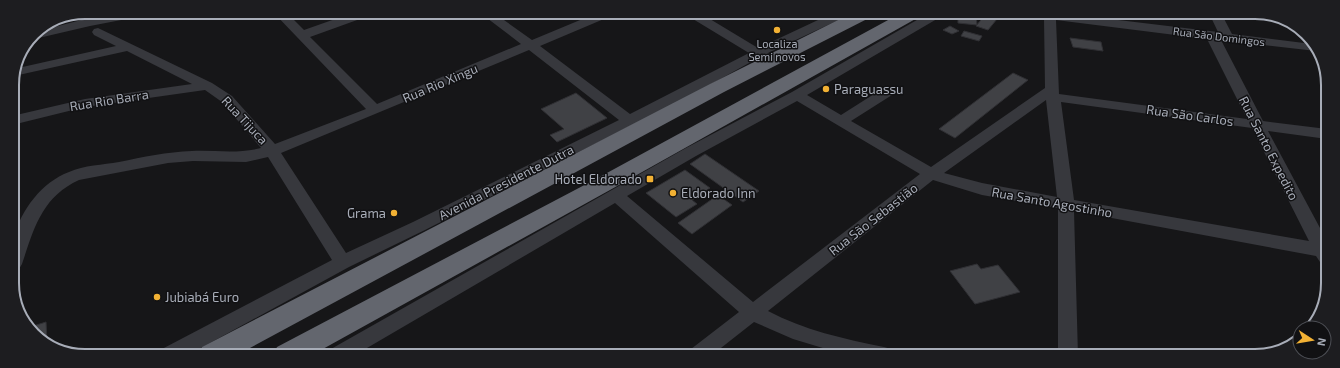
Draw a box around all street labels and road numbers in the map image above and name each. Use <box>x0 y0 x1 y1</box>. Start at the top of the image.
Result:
street label: Rua São Domingos <box>1172 24 1266 48</box>
street label: Rua Rio Xingu <box>400 60 480 106</box>
street label: Rua Rio Barra <box>68 86 150 114</box>
street label: Rua Tijuca <box>219 93 271 147</box>
street label: Rua Santo Expedito <box>1236 93 1302 203</box>
street label: Rua São Carlos <box>1145 101 1235 129</box>
street label: Avenida Presidente Dutra <box>436 141 576 223</box>
street label: Rua São Sebastião <box>825 179 921 259</box>
street label: Rua Santo Agostinho <box>990 183 1114 221</box>

